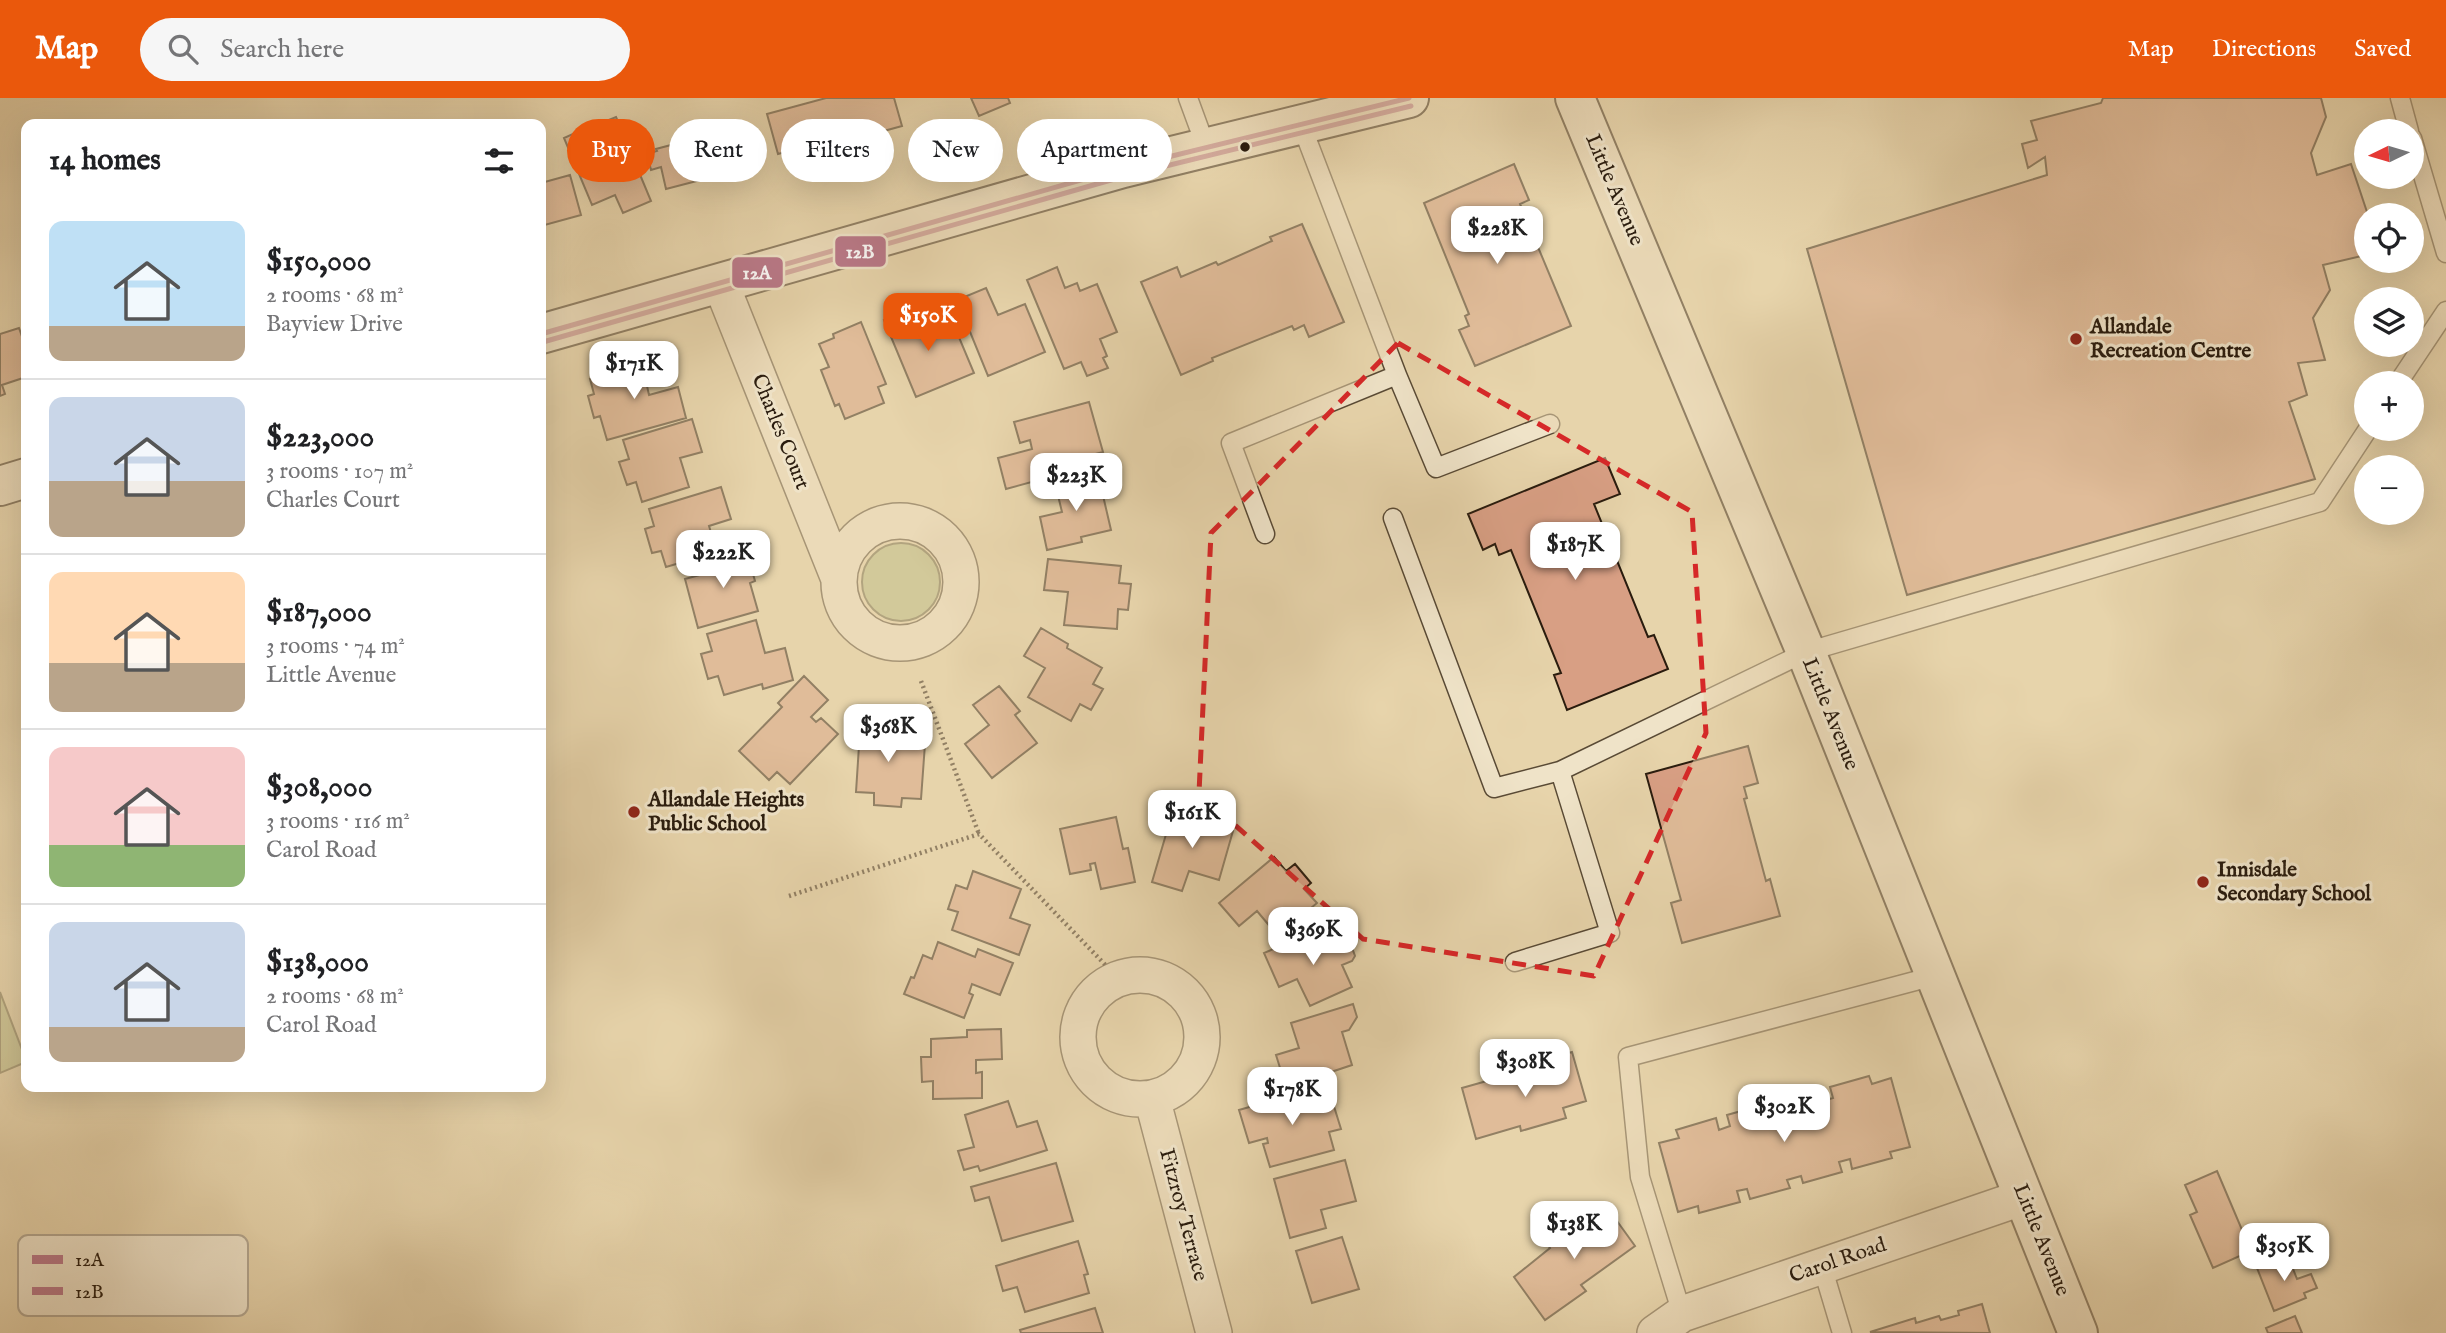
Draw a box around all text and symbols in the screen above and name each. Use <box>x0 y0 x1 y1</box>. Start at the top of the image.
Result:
search box <box>140 18 630 81</box>
text: Map <box>35 28 98 70</box>
icon: search <box>164 30 202 68</box>
text: Search here <box>220 33 344 66</box>
text: Map <box>2128 34 2174 65</box>
text: Directions <box>2212 34 2316 65</box>
text: Saved <box>2354 34 2411 65</box>
chip: Buy <box>567 119 655 182</box>
chip: Rent <box>669 119 767 182</box>
chip: Filters <box>781 119 894 182</box>
chip: New <box>908 119 1003 182</box>
chip: Apartment <box>1017 119 1172 182</box>
north arrow <box>2354 119 2424 189</box>
map controls <box>2354 119 2424 525</box>
street label: Little Avenue <box>1578 130 1650 250</box>
unlabelled marker <box>1238 140 1252 154</box>
text: 14 homes <box>49 142 161 180</box>
icon: filters <box>480 142 518 180</box>
button: locate <box>2354 203 2424 273</box>
pin: $228K <box>1448 206 1546 266</box>
text: $228K <box>1467 214 1527 243</box>
line badge: 12B <box>834 235 887 268</box>
text: 12B <box>846 241 875 265</box>
text: $150,000 <box>266 243 371 281</box>
icon: home <box>105 249 189 333</box>
line badge: 12A <box>731 256 784 289</box>
text: 12A <box>743 262 773 286</box>
text: 2 rooms · 68 m² <box>266 281 404 310</box>
button: layers <box>2354 287 2424 357</box>
pin: $150K <box>879 294 977 353</box>
text: $150K <box>899 301 957 330</box>
text: Bayview Drive <box>266 310 403 339</box>
place label: Allandale Recreation Centre <box>2089 314 2251 365</box>
marker: Allandale Recreation Centre <box>2068 331 2084 347</box>
pin: $171K <box>585 342 683 401</box>
text: $171K <box>605 349 663 378</box>
street label: Charles Court <box>745 370 815 494</box>
button: + <box>2354 371 2424 441</box>
text: $223,000 <box>266 419 374 457</box>
icon: home <box>105 425 189 509</box>
pin: $223K <box>1027 454 1125 513</box>
button: − <box>2354 455 2424 525</box>
text: 3 rooms · 107 m² <box>266 457 414 486</box>
text: $223K <box>1046 461 1106 490</box>
text: Charles Court <box>266 486 400 515</box>
pin: $187K <box>1526 522 1624 582</box>
text: $187K <box>1546 530 1604 559</box>
pin: $222K <box>674 531 772 590</box>
text: $222K <box>692 538 754 567</box>
text: $187,000 <box>266 594 372 632</box>
icon: home <box>105 600 189 684</box>
text: 3 rooms · 74 m² <box>266 632 405 661</box>
street label: Little Avenue <box>1795 654 1865 775</box>
text: Little Avenue <box>266 661 396 690</box>
pin: $368K <box>839 704 937 764</box>
text: $368K <box>860 712 916 741</box>
text: $308,000 <box>266 769 373 807</box>
icon: home <box>105 775 189 859</box>
place label: Allandale Heights Public School <box>647 787 804 838</box>
pin: $161K <box>1143 790 1241 850</box>
text: $161K <box>1164 798 1220 827</box>
marker: Allandale Heights Public School <box>626 804 642 820</box>
text: 3 rooms · 116 m² <box>266 807 410 836</box>
text: Carol Road <box>266 836 376 865</box>
place label: Innisdale Secondary School <box>2217 857 2372 908</box>
marker: Innisdale Secondary School <box>2195 874 2211 890</box>
pin: $369K <box>1264 908 1362 967</box>
text: $369K <box>1284 915 1342 944</box>
text: $138,000 <box>266 944 369 982</box>
icon: home <box>105 950 189 1034</box>
text: 2 rooms · 68 m² <box>266 982 404 1011</box>
text: Carol Road <box>266 1011 376 1040</box>
pin: $308K <box>1476 1040 1574 1099</box>
text: $308K <box>1496 1047 1554 1076</box>
pin: $178K <box>1243 1068 1341 1127</box>
text: $178K <box>1263 1075 1321 1104</box>
pin: $302K <box>1735 1084 1833 1144</box>
text: $302K <box>1754 1092 1814 1121</box>
street label: Fitzroy Terrace <box>1152 1146 1214 1284</box>
street label: Little Avenue <box>2006 1180 2076 1301</box>
pin: $138K <box>1525 1202 1623 1261</box>
text: $138K <box>1546 1209 1602 1238</box>
pin: $305K <box>2235 1224 2333 1283</box>
text: $305K <box>2255 1231 2313 1260</box>
street label: Carol Road <box>1786 1232 1891 1290</box>
legend <box>18 1235 248 1316</box>
text: 12A <box>75 1249 105 1273</box>
text: 12B <box>75 1281 104 1305</box>

